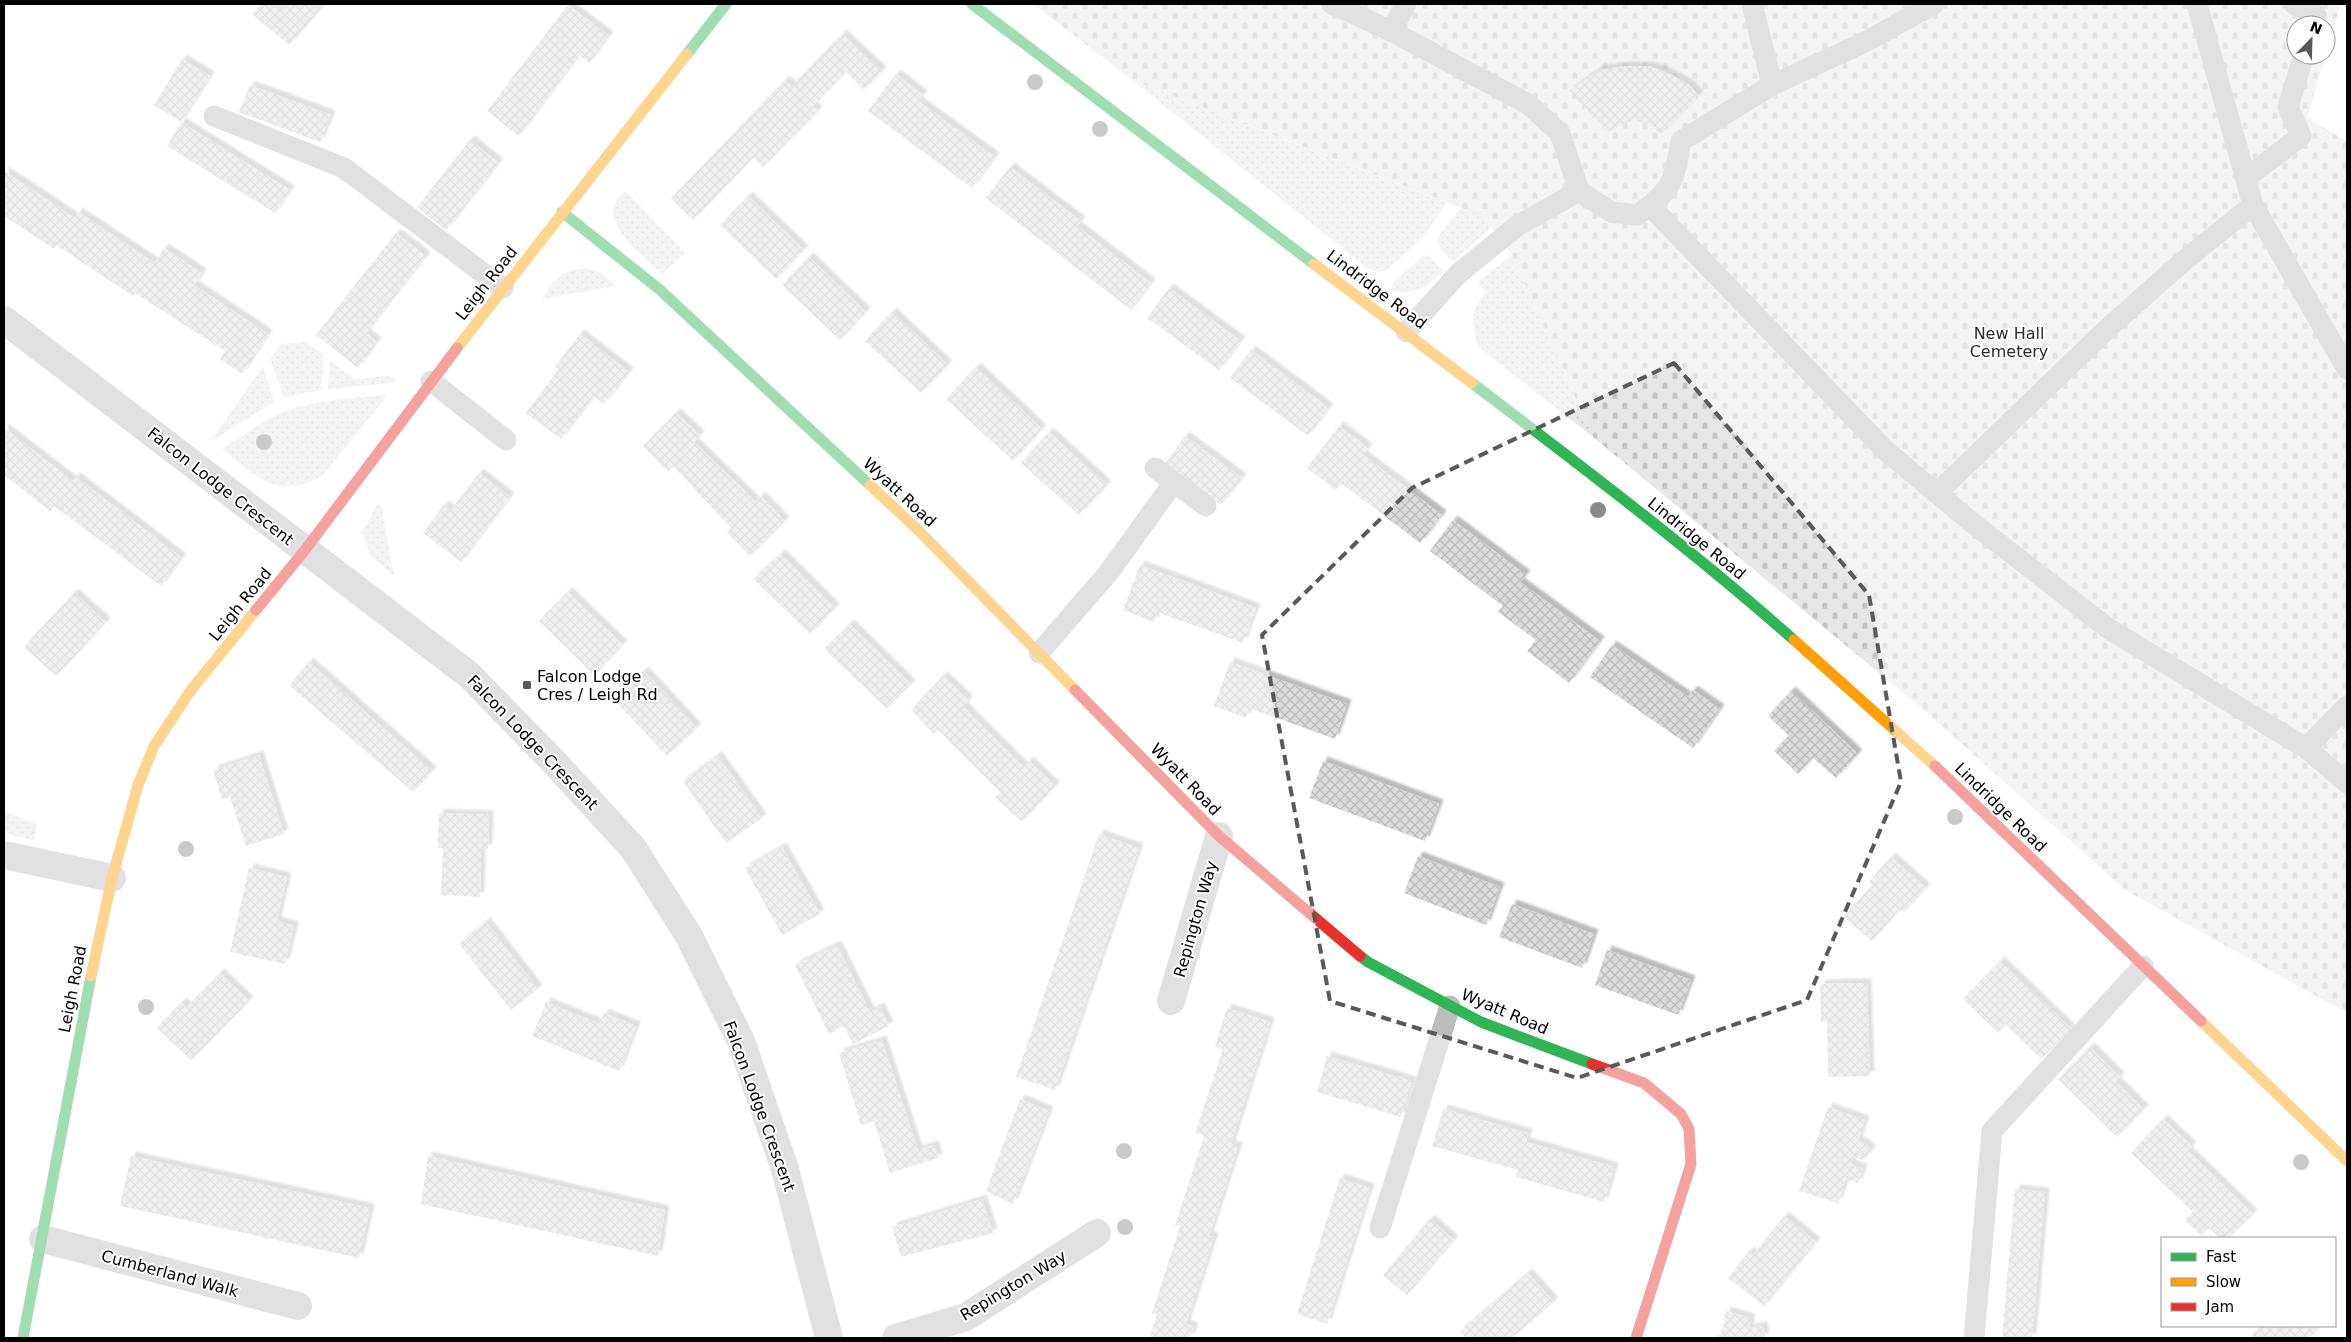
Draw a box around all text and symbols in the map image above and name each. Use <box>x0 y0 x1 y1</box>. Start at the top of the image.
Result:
north arrow <box>2286 15 2336 65</box>
text: N <box>2308 18 2325 38</box>
street label: Leigh Road <box>452 243 521 324</box>
street label: Lindridge Road <box>1323 246 1430 333</box>
park label: New Hall Cemetery <box>1970 324 2048 361</box>
street label: Falcon Lodge Crescent <box>144 423 297 549</box>
street label: Wyatt Road <box>859 454 940 531</box>
street label: Lindridge Road <box>1644 493 1749 584</box>
street label: Leigh Road <box>205 564 276 645</box>
place label: Falcon Lodge Cres / Leigh Rd <box>537 667 658 704</box>
street label: Falcon Lodge Crescent <box>463 671 602 814</box>
marker: Falcon Lodge Cres / Leigh Rd <box>521 679 533 691</box>
street label: Wyatt Road <box>1147 739 1225 819</box>
street label: Lindridge Road <box>1951 759 2050 856</box>
street label: Repington Way <box>1170 859 1221 980</box>
street label: Leigh Road <box>55 944 90 1034</box>
street label: Wyatt Road <box>1458 985 1551 1038</box>
street label: Falcon Lodge Crescent <box>720 1018 799 1194</box>
legend <box>2161 1237 2336 1327</box>
street label: Cumberland Walk <box>99 1246 241 1301</box>
street label: Repington Way <box>957 1246 1070 1325</box>
text: Fast <box>2206 1248 2236 1266</box>
text: Slow <box>2206 1273 2241 1291</box>
text: Jam <box>2205 1298 2234 1316</box>

